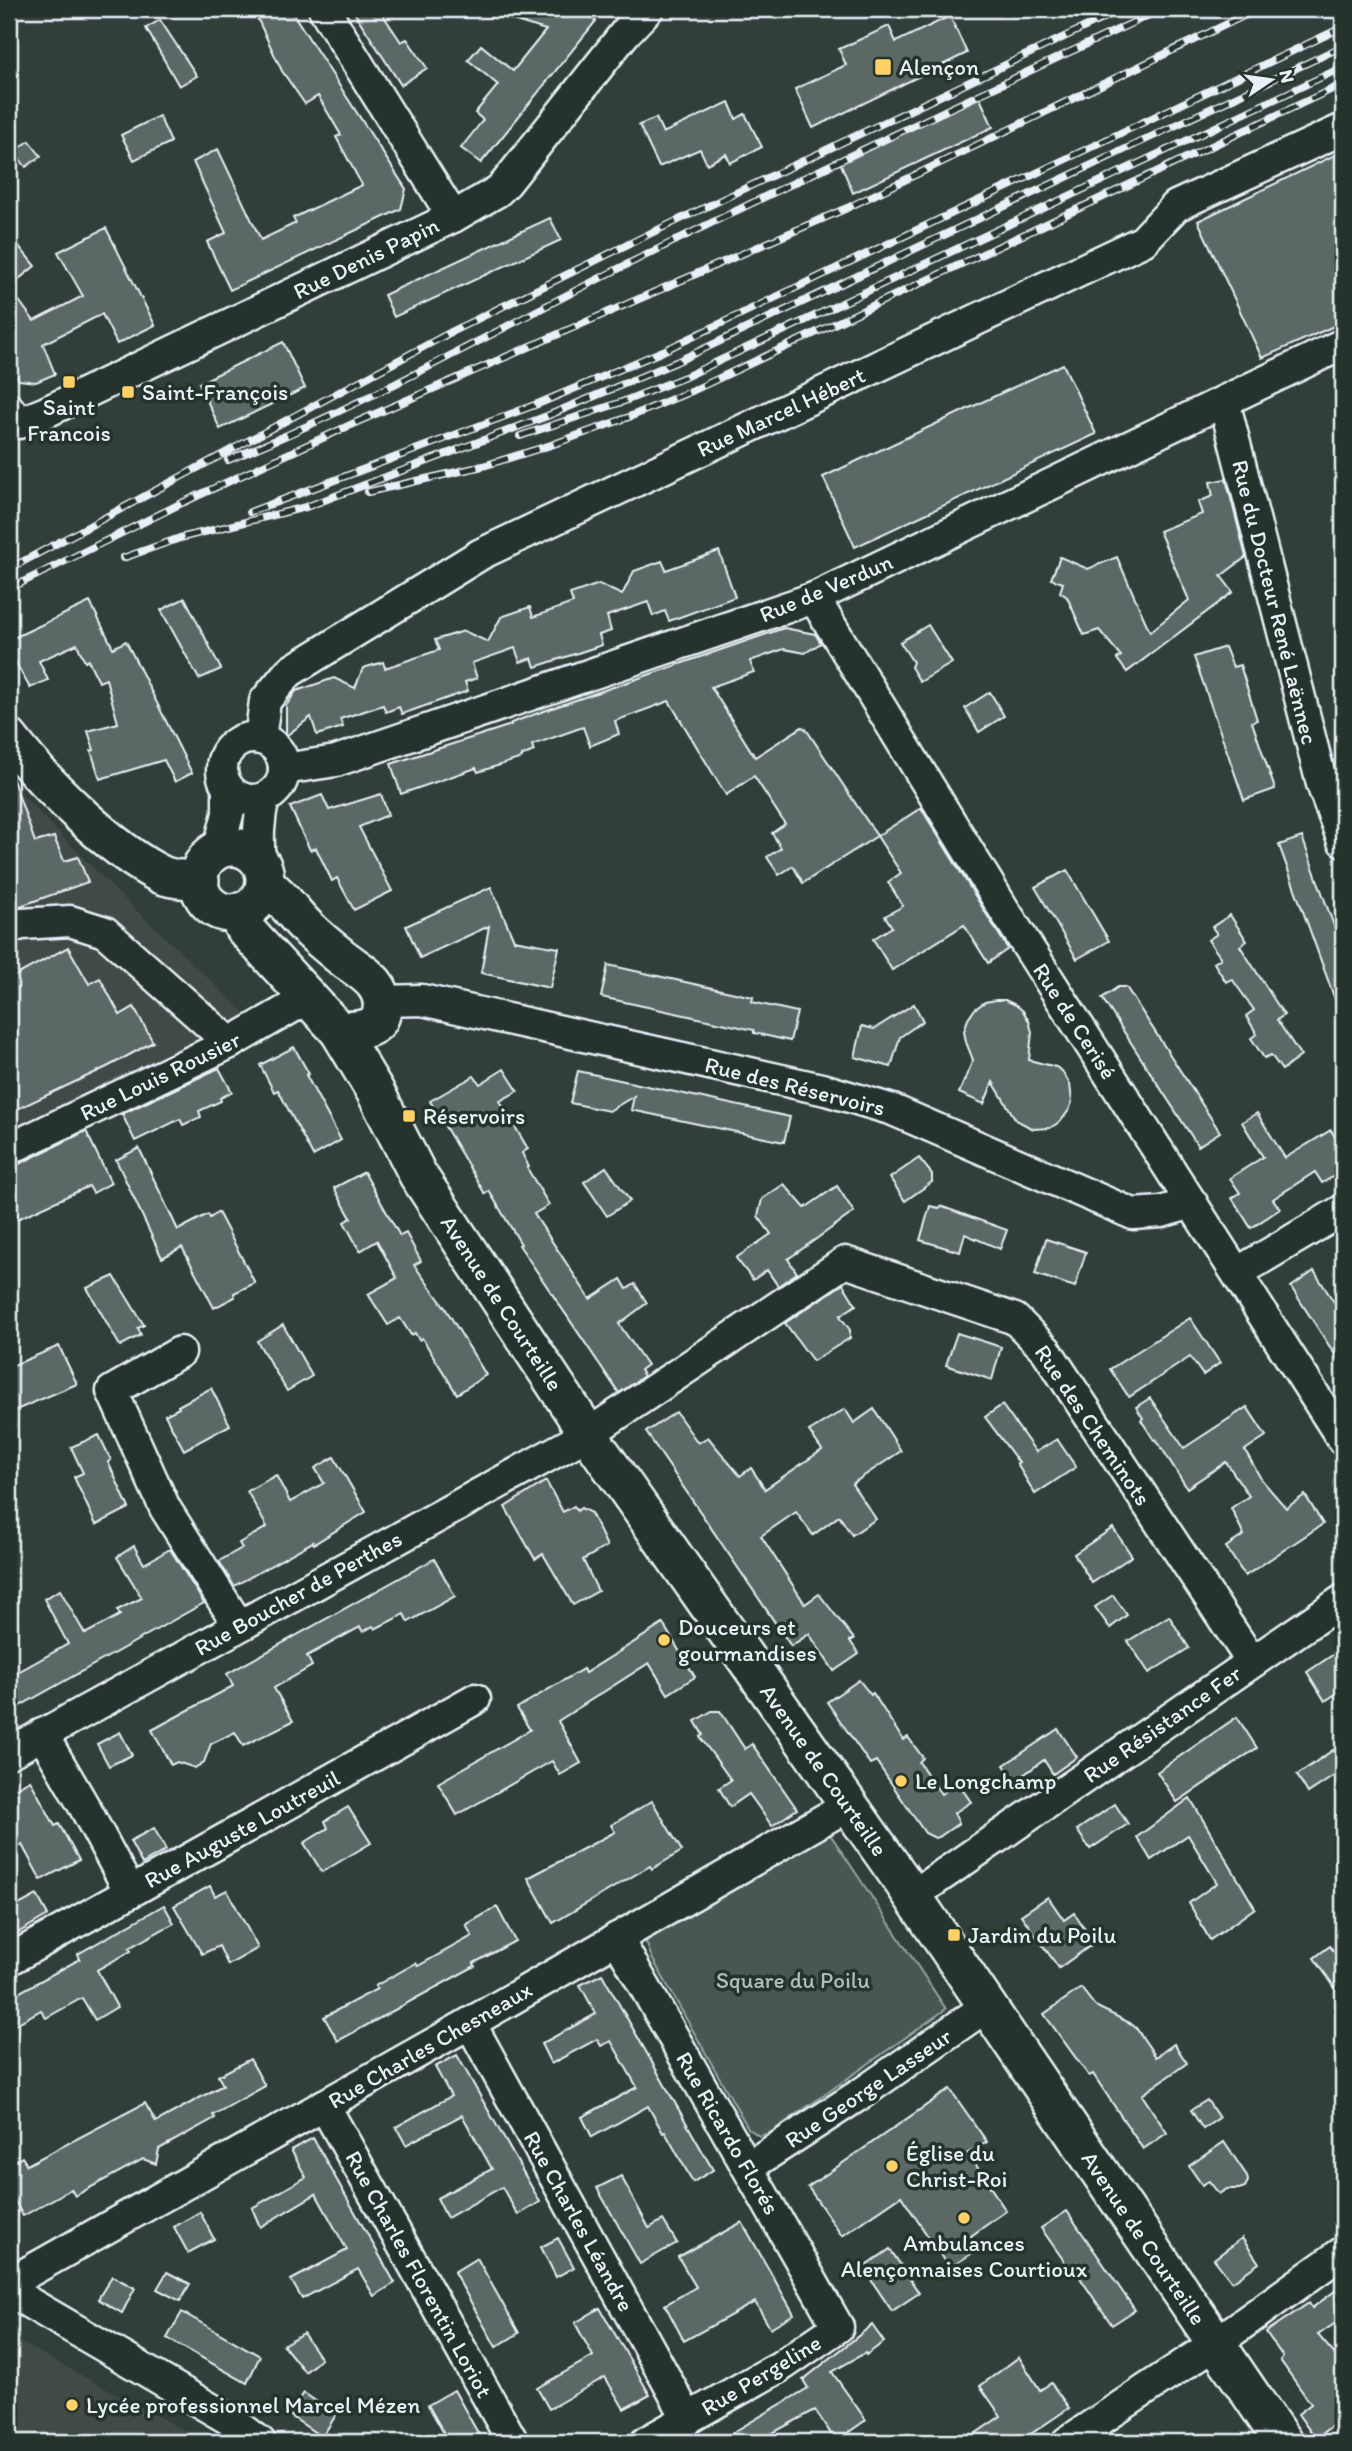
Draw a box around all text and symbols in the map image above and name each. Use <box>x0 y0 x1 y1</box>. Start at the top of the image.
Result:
north arrow <box>1236 46 1306 116</box>
place label: Alençon <box>899 53 979 81</box>
marker: Alençon <box>873 57 893 77</box>
text: N <box>1274 67 1300 85</box>
street label: Rue Denis Papin <box>289 211 443 305</box>
street label: Rue Marcel Hébert <box>692 361 870 463</box>
marker: Saint Francois <box>61 374 77 390</box>
place label: Saint-François <box>142 378 288 406</box>
marker: Saint-François <box>120 384 136 400</box>
place label: Saint Francois <box>27 393 111 447</box>
street label: Rue du Docteur René Laënnec <box>1226 457 1324 747</box>
street label: Rue de Verdun <box>755 547 897 629</box>
street label: Rue de Cerisé <box>1027 957 1123 1085</box>
street label: Rue Louis Rousier <box>75 1025 245 1127</box>
street label: Rue des Réservoirs <box>702 1050 888 1122</box>
place label: Réservoirs <box>423 1102 525 1130</box>
marker: Réservoirs <box>401 1108 417 1124</box>
street label: Avenue de Courteille <box>435 1210 569 1396</box>
street label: Rue des Cheminots <box>1029 1339 1157 1511</box>
street label: Rue Boucher de Perthes <box>189 1524 407 1662</box>
place label: Douceurs et gourmandises <box>678 1613 817 1667</box>
marker: Douceurs et gourmandises <box>656 1632 672 1648</box>
street label: Rue Résistance Fer <box>1078 1659 1246 1789</box>
street label: Avenue de Courteille <box>754 1679 894 1861</box>
street label: Rue Auguste Loutreuil <box>139 1763 345 1894</box>
place label: Le Longchamp <box>915 1767 1057 1795</box>
marker: Le Longchamp <box>893 1773 909 1789</box>
place label: Jardin du Poilu <box>968 1921 1117 1949</box>
marker: Jardin du Poilu <box>946 1927 962 1943</box>
park label: Square du Poilu <box>716 1966 870 1994</box>
street label: Rue Charles Chesneaux <box>323 1975 537 2115</box>
street label: Rue George Lasseur <box>779 2022 957 2154</box>
street label: Rue Ricardo Florés <box>670 2046 786 2220</box>
street label: Rue Charles Léandre <box>518 2126 640 2316</box>
place label: Église du Christ-Roi <box>906 2139 1007 2193</box>
street label: Rue Charles Florentin Loriot <box>339 2146 499 2403</box>
street label: Avenue de Courteille <box>1075 2146 1213 2330</box>
marker: Église du Christ-Roi <box>884 2158 900 2174</box>
marker: Ambulances Alençonnaises Courtioux <box>956 2210 972 2226</box>
place label: Ambulances Alençonnaises Courtioux <box>841 2229 1088 2283</box>
street label: Rue Pergeline <box>696 2328 826 2422</box>
place label: Lycée professionnel Marcel Mézen <box>86 2391 420 2419</box>
marker: Lycée professionnel Marcel Mézen <box>64 2397 80 2413</box>

